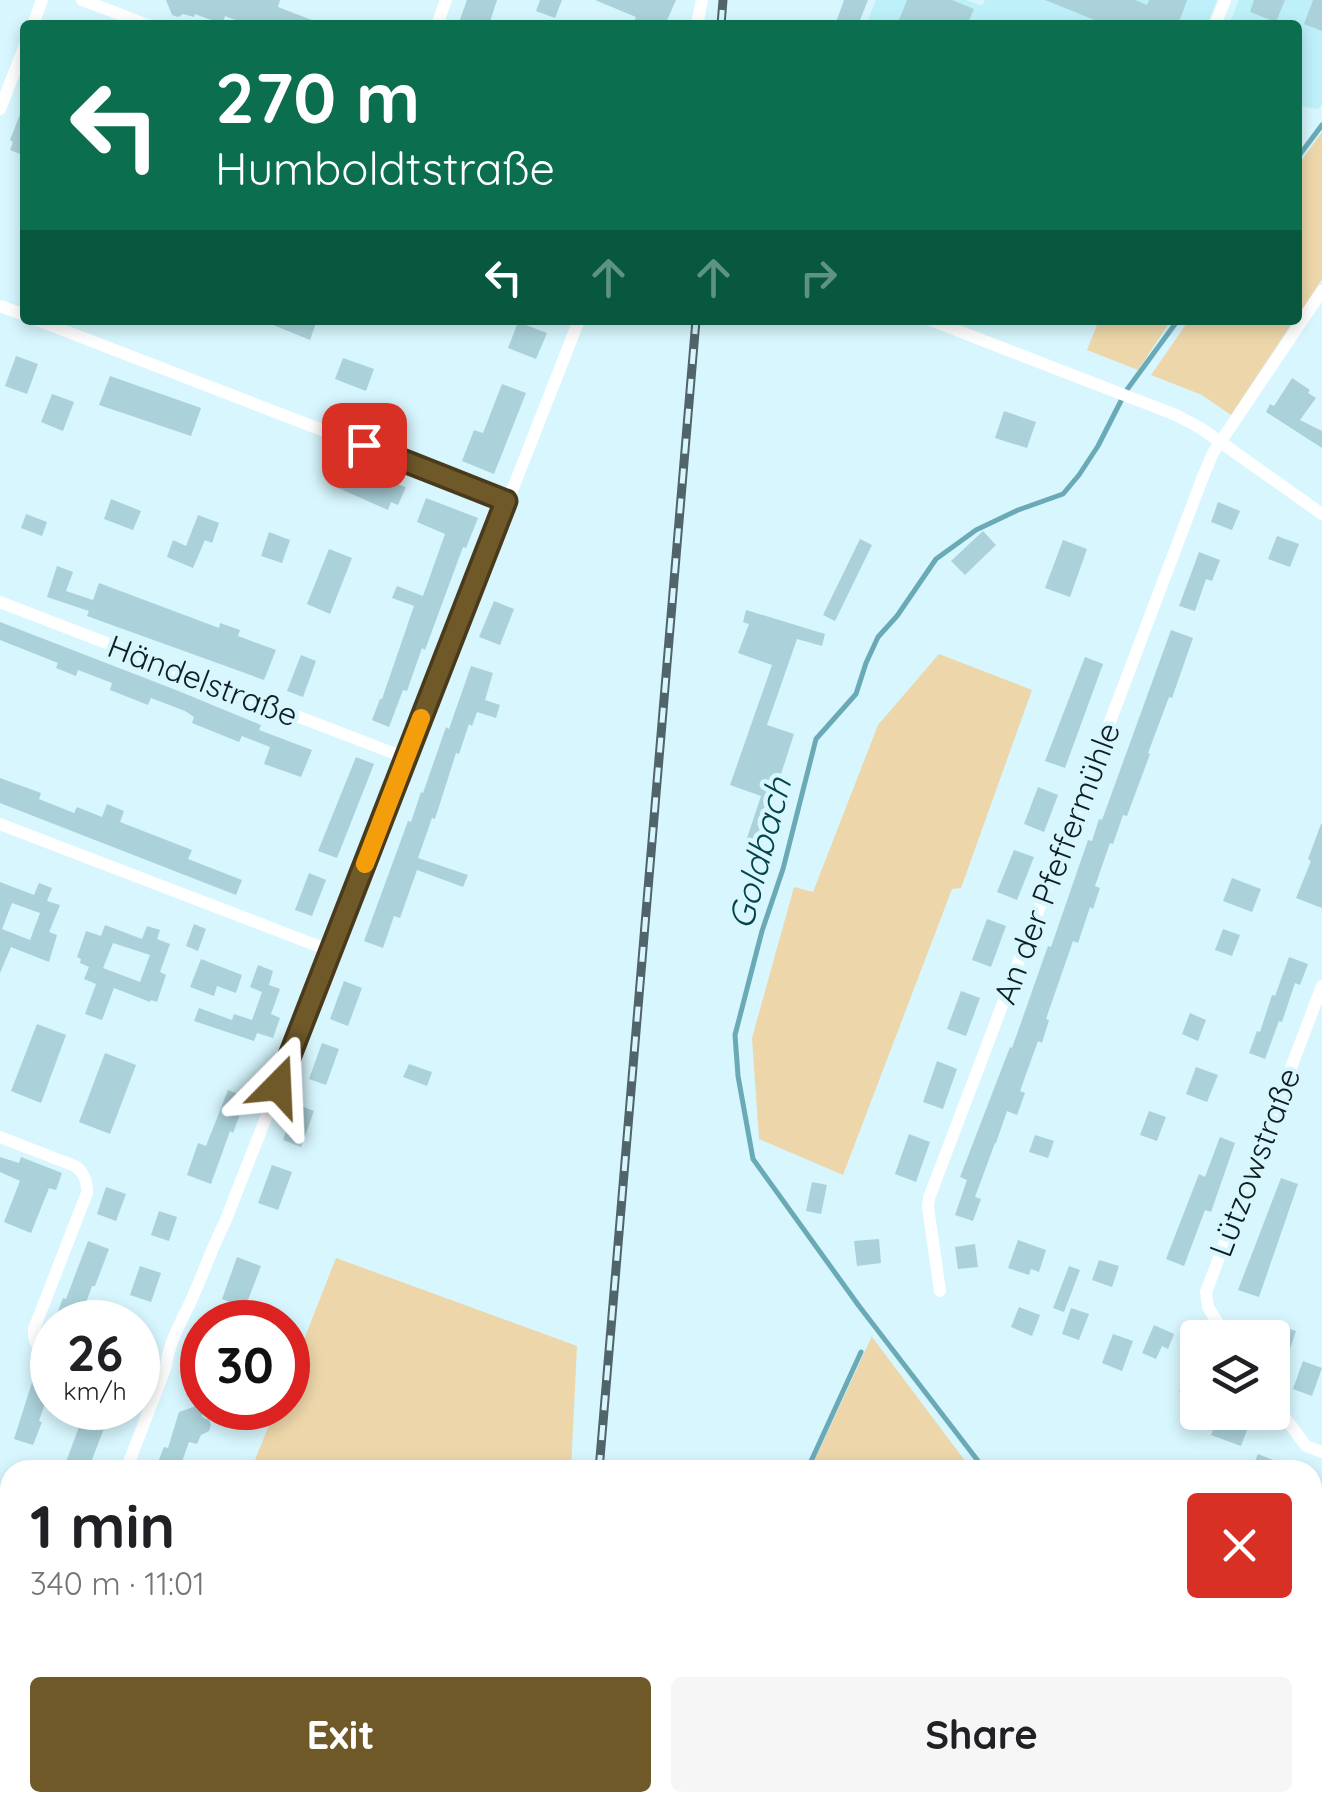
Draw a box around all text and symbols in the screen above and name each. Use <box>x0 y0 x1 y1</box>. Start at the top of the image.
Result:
text: 270 m <box>215 53 420 141</box>
icon: left <box>50 60 180 190</box>
text: Humboldtstraße <box>215 140 555 196</box>
icon: left <box>476 250 531 305</box>
icon: ahead <box>581 250 636 305</box>
icon: ahead <box>686 250 741 305</box>
icon: right <box>791 250 846 305</box>
pin <box>322 403 407 488</box>
icon: arrive <box>337 418 392 473</box>
street label: Händelstraße <box>102 625 304 735</box>
street label: An der Pfeffermühle <box>984 717 1128 1009</box>
water label: Goldbach <box>718 771 801 933</box>
position arrow <box>226 1034 330 1138</box>
street label: Lützowstraße <box>1200 1062 1308 1262</box>
speed limit sign: 30 <box>180 1300 310 1430</box>
map controls <box>1180 1320 1290 1430</box>
button: layers <box>1180 1320 1290 1430</box>
text: 26 <box>67 1321 123 1384</box>
text: km/h <box>63 1375 127 1406</box>
text: 1 min <box>30 1488 175 1563</box>
button: close <box>1187 1493 1292 1598</box>
text: 340 m · 11:01 <box>30 1563 205 1603</box>
button: Exit <box>30 1677 651 1792</box>
button: Share <box>671 1677 1292 1792</box>

